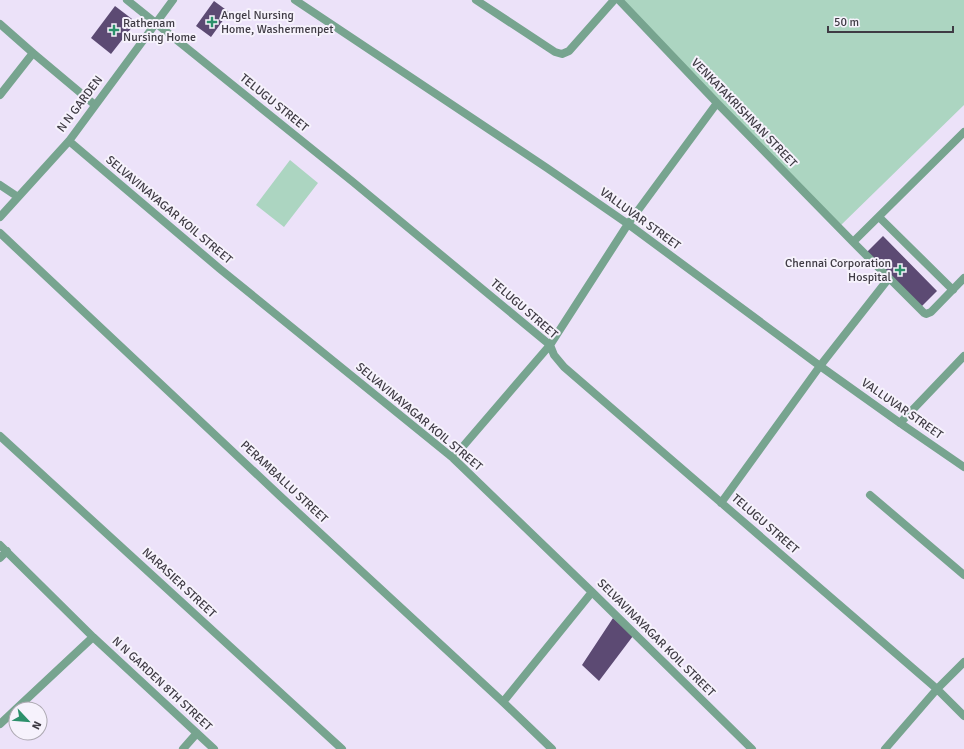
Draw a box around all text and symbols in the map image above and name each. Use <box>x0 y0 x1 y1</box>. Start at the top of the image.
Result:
place label: Angel Nursing Home, Washermenpet <box>221 8 334 37</box>
scale bar <box>828 8 953 34</box>
text: 50 m <box>834 15 859 30</box>
place label: Rathenam Nursing Home <box>123 16 196 45</box>
marker: Angel Nursing Home, Washermenpet <box>206 16 218 28</box>
marker: Rathenam Nursing Home <box>108 24 120 36</box>
street label: VENKATAKRISHNAN STREET <box>688 55 800 171</box>
street label: TELUGU STREET <box>237 71 311 135</box>
street label: N N GARDEN <box>54 73 106 135</box>
street label: SELVAVINAYAGAR KOIL STREET <box>103 153 235 267</box>
street label: VALLUVAR STREET <box>597 185 683 253</box>
place label: Chennai Corporation Hospital <box>785 256 891 285</box>
marker: Chennai Corporation Hospital <box>894 264 906 276</box>
street label: TELUGU STREET <box>487 276 561 342</box>
street label: SELVAVINAYAGAR KOIL STREET <box>353 360 485 474</box>
street label: VALLUVAR STREET <box>858 375 946 443</box>
street label: PERAMBALLU STREET <box>237 438 331 526</box>
street label: TELUGU STREET <box>728 491 802 557</box>
street label: NARASIER STREET <box>139 545 219 621</box>
street label: SELVAVINAYAGAR KOIL STREET <box>594 576 718 700</box>
street label: N N GARDEN 8TH STREET <box>109 634 215 734</box>
north arrow <box>8 701 48 741</box>
text: N <box>29 719 44 731</box>

